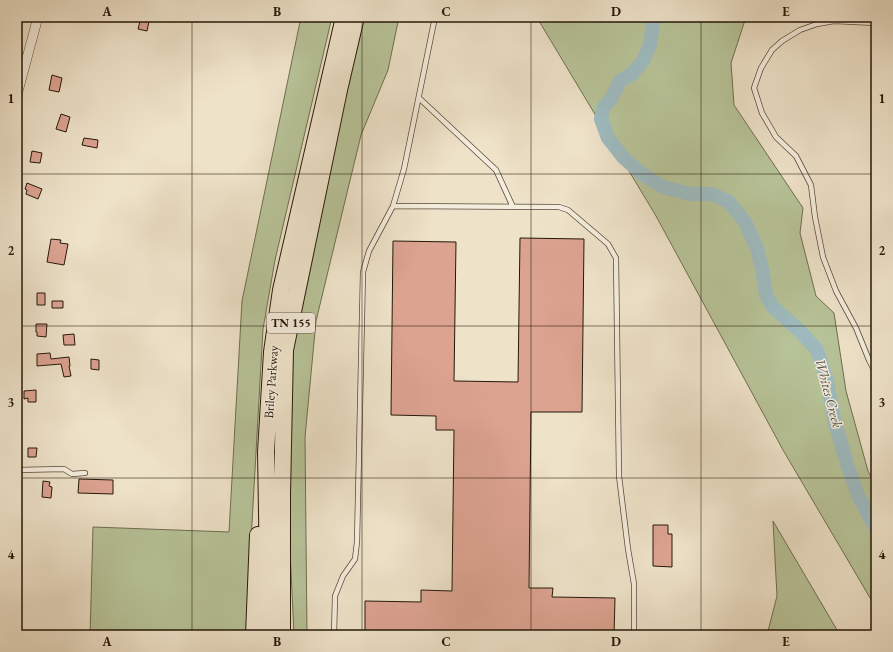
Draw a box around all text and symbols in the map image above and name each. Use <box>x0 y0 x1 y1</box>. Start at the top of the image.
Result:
text: A <box>101 3 112 20</box>
text: B <box>273 3 281 20</box>
text: C <box>441 3 451 20</box>
text: D <box>611 3 621 20</box>
text: E <box>782 3 790 20</box>
text: 1 <box>8 90 15 107</box>
text: 1 <box>879 90 886 107</box>
text: 2 <box>8 242 15 259</box>
text: 2 <box>879 242 886 259</box>
road number: TN 155 <box>267 313 315 333</box>
street label: Briley Parkway <box>260 345 282 419</box>
water label: Whites Creek <box>811 356 847 430</box>
text: 3 <box>8 394 15 411</box>
text: 3 <box>879 394 886 411</box>
text: 4 <box>8 546 15 563</box>
text: 4 <box>879 546 886 563</box>
text: A <box>101 633 112 650</box>
text: B <box>273 633 281 650</box>
text: C <box>441 633 451 650</box>
text: D <box>611 633 621 650</box>
text: E <box>782 633 790 650</box>

